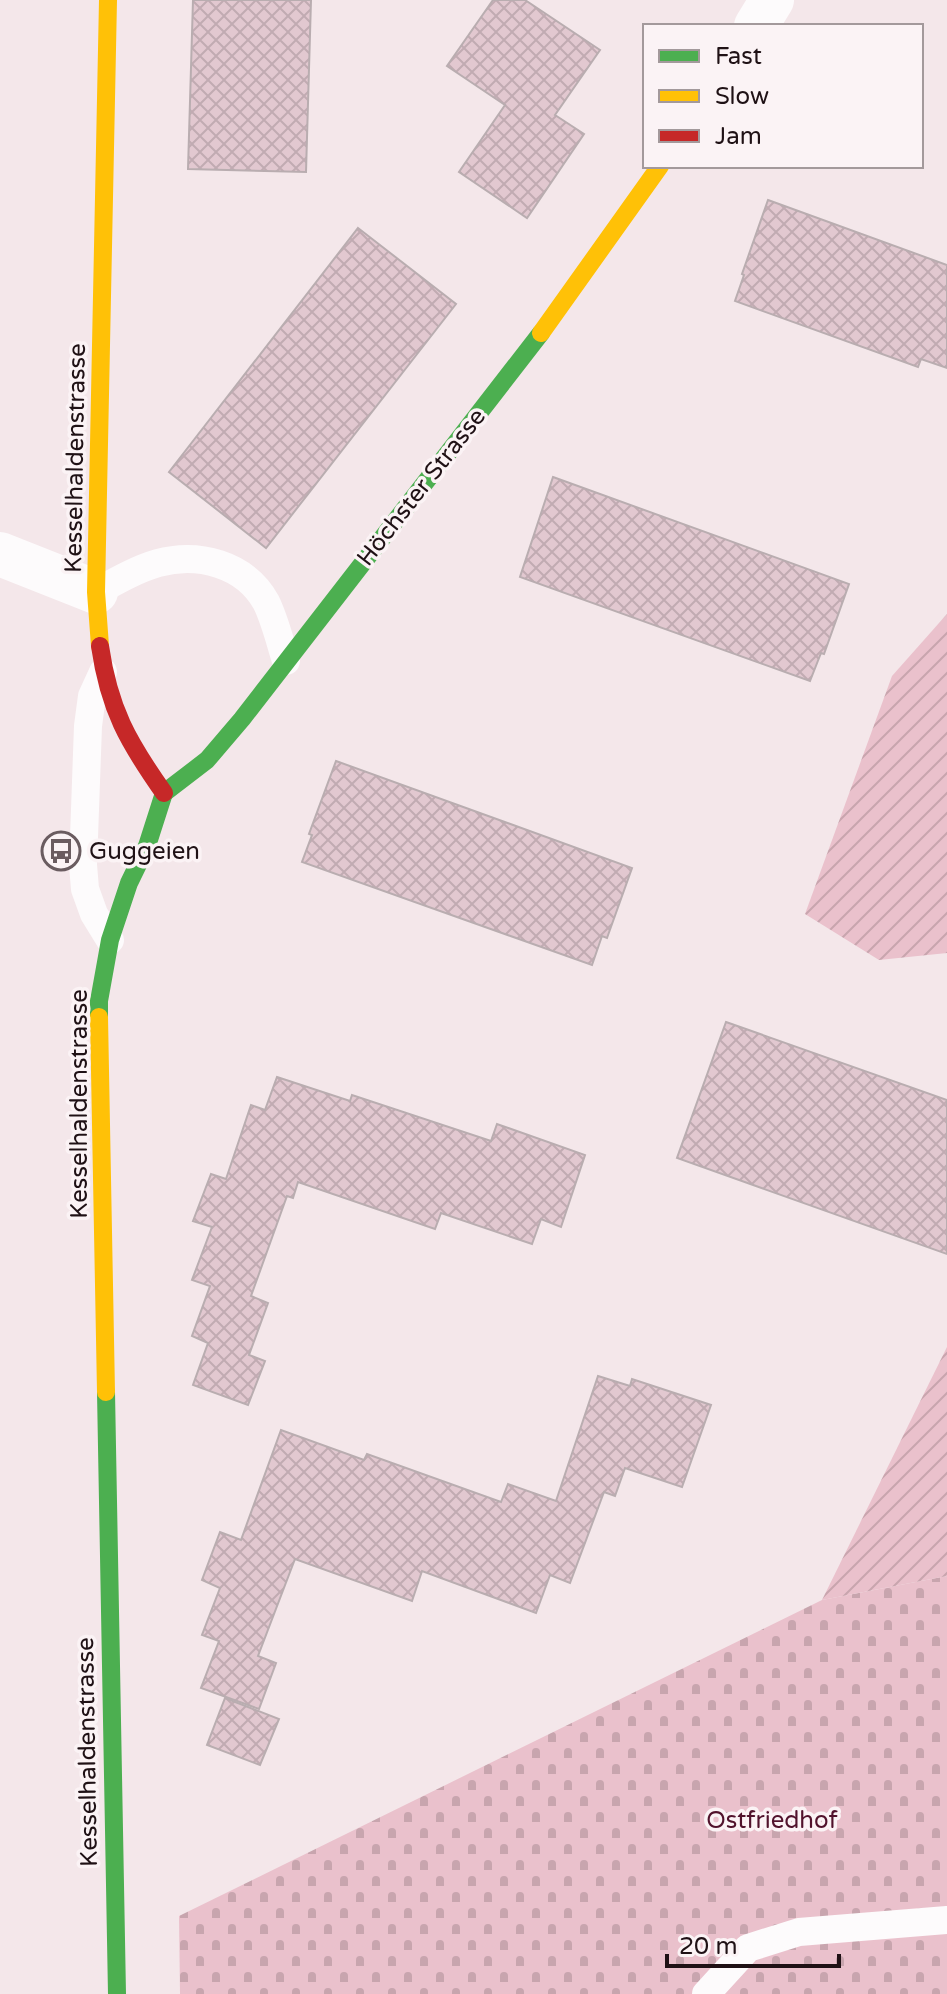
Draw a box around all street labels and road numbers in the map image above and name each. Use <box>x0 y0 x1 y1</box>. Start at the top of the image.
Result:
street label: Kesselhaldenstrasse <box>59 343 92 573</box>
street label: Höchster Strasse <box>351 403 492 572</box>
street label: Kesselhaldenstrasse <box>65 989 94 1219</box>
street label: Kesselhaldenstrasse <box>71 1637 104 1867</box>

